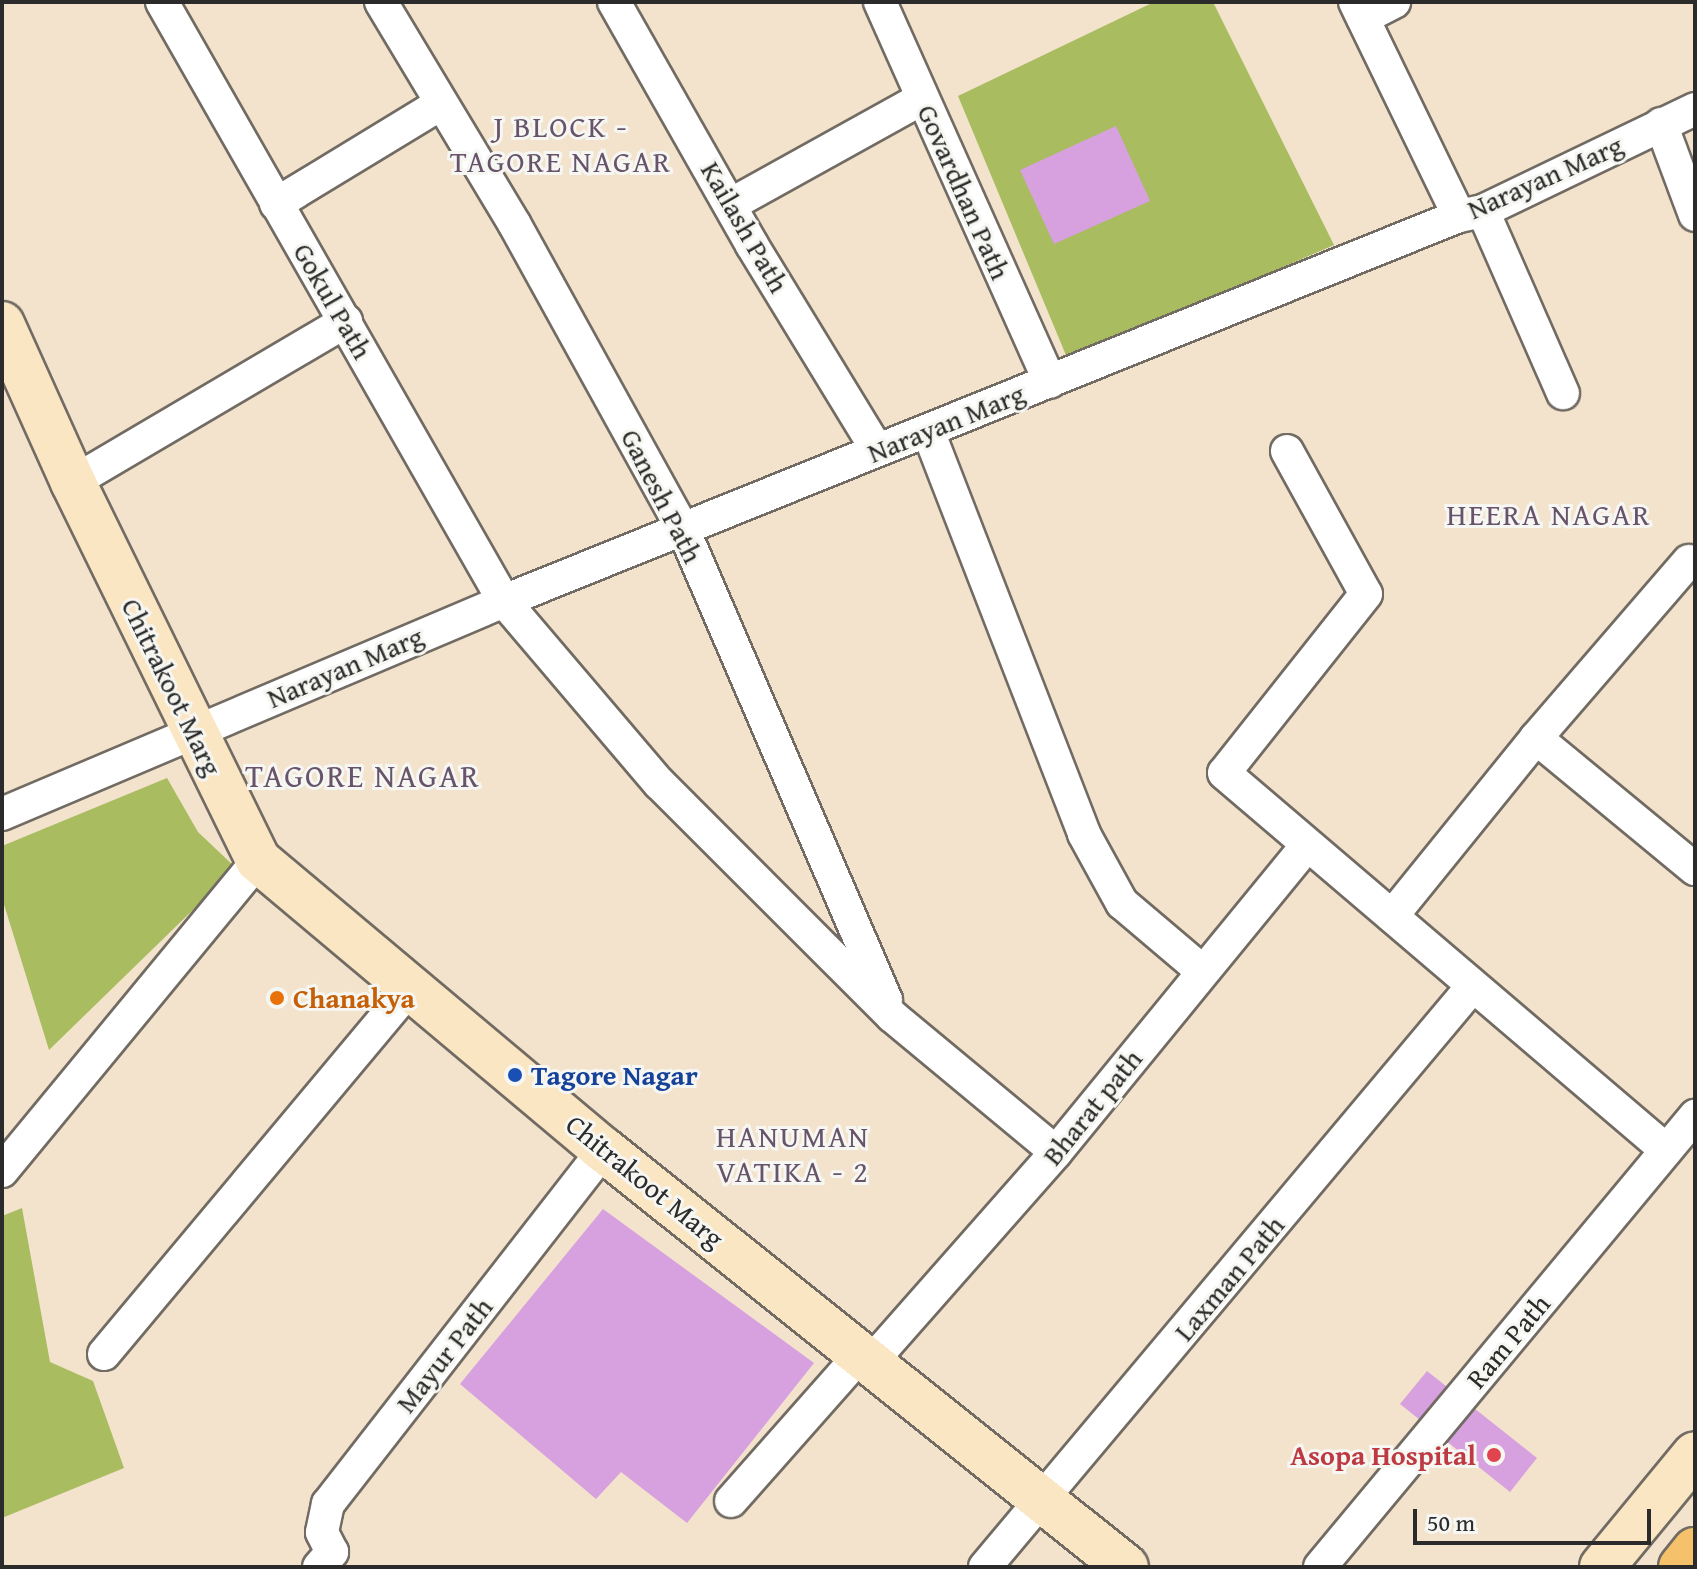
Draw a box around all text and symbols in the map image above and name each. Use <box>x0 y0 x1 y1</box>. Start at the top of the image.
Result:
street label: Govardhan Path <box>910 99 1018 285</box>
district label: J BLOCK - TAGORE NAGAR <box>450 108 672 178</box>
street label: Narayan Marg <box>1462 128 1628 226</box>
street label: Kailash Path <box>694 156 796 298</box>
street label: Gokul Path <box>286 237 380 365</box>
street label: Narayan Marg <box>863 376 1029 470</box>
street label: Ganesh Path <box>614 424 710 568</box>
district label: HEERA NAGAR <box>1447 496 1651 532</box>
street label: Chitrakoot Marg <box>115 593 229 781</box>
street label: Narayan Marg <box>262 619 428 715</box>
district label: TAGORE NAGAR <box>245 757 481 795</box>
place label: Chanakya <box>293 981 415 1015</box>
marker: Chanakya <box>268 989 286 1007</box>
street label: Bharat path <box>1035 1042 1149 1172</box>
place label: Tagore Nagar <box>531 1058 698 1092</box>
marker: Tagore Nagar <box>506 1066 524 1084</box>
street label: Chitrakoot Marg <box>559 1107 731 1255</box>
district label: HANUMAN VATIKA - 2 <box>716 1118 870 1188</box>
street label: Laxman Path <box>1167 1209 1291 1347</box>
street label: Ram Path <box>1459 1287 1557 1395</box>
street label: Mayur Path <box>389 1291 499 1419</box>
place label: Asopa Hospital <box>1290 1438 1476 1472</box>
marker: Asopa Hospital <box>1483 1444 1505 1466</box>
scale bar <box>1417 1493 1655 1543</box>
text: 50 m <box>1427 1505 1475 1540</box>

